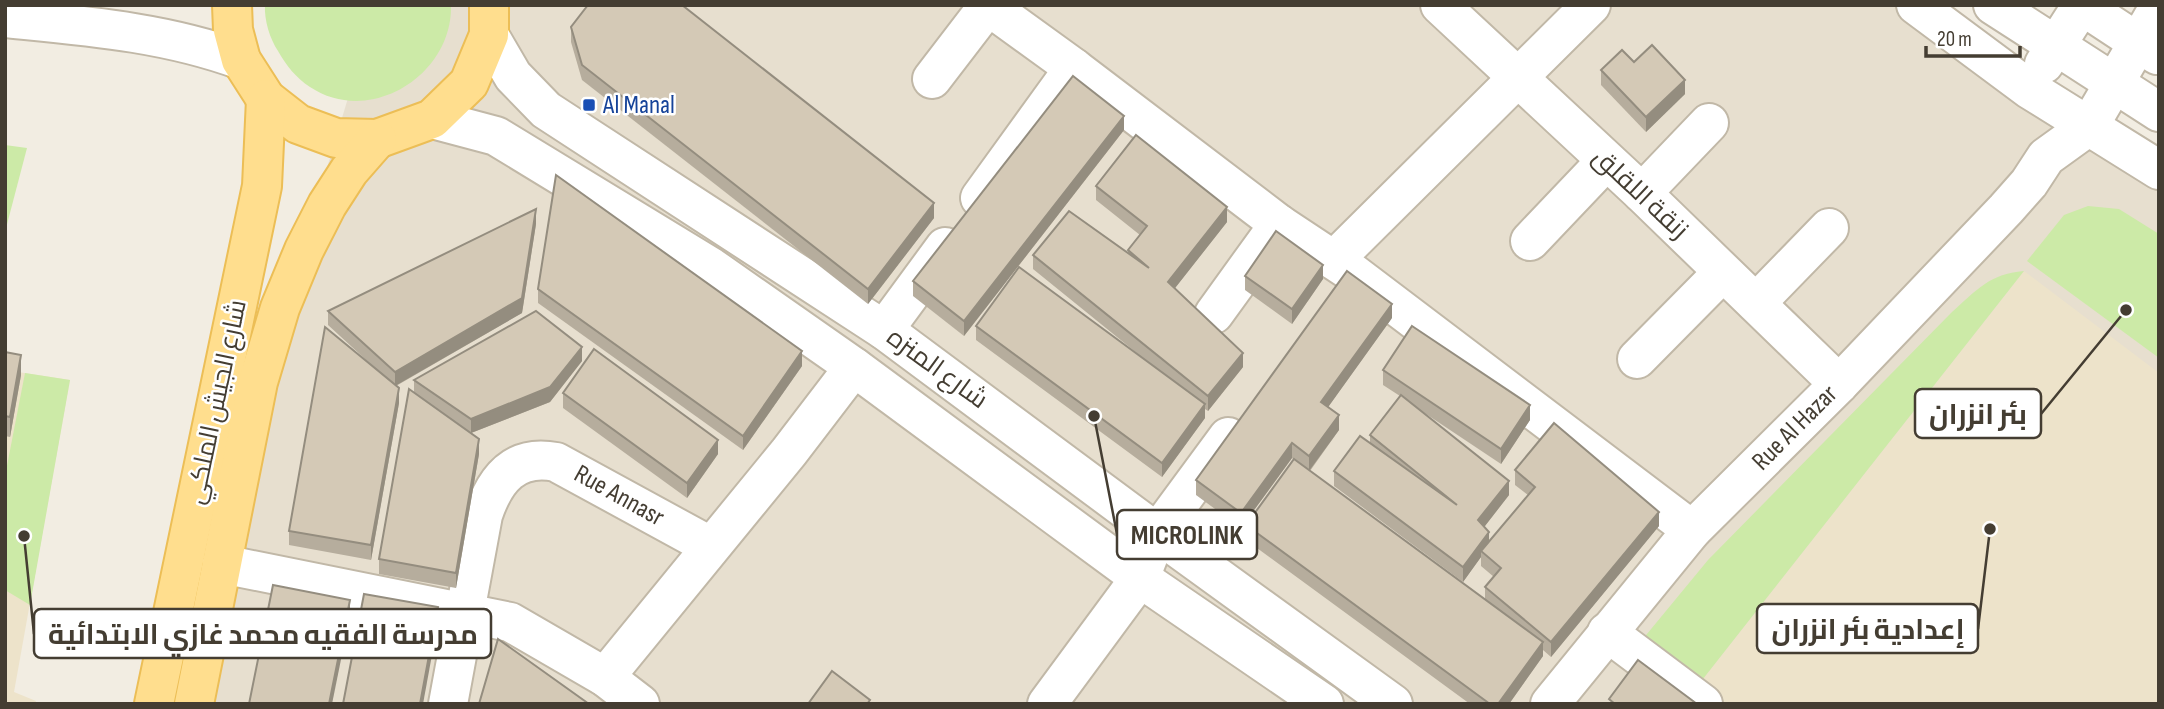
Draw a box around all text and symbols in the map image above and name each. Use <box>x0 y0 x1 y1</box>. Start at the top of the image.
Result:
scale bar <box>1926 14 2021 58</box>
text: 20 m <box>1937 27 1972 52</box>
place label: Al Manal <box>602 90 675 121</box>
marker: Al Manal <box>581 97 597 113</box>
street label: زنقة اللقلق <box>1586 142 1694 246</box>
street label: شارع الجيش الملكي <box>180 297 258 508</box>
street label: شارع المنزه <box>881 322 993 416</box>
street label: Rue Al Hazar <box>1746 379 1844 477</box>
callout: بئر انزران <box>1915 389 2041 438</box>
text: بئر انزران <box>1929 399 2027 432</box>
street label: Rue Annasr <box>569 459 670 534</box>
callout: MICROLINK <box>1117 510 1257 559</box>
text: MICROLINK <box>1131 519 1243 552</box>
callout: إعدادية بئر انزران <box>1757 604 1978 653</box>
callout: مدرسة الفقيه محمد غازي الابتدائية <box>34 609 491 658</box>
text: إعدادية بئر انزران <box>1772 614 1964 648</box>
text: مدرسة الفقيه محمد غازي الابتدائية <box>48 619 478 657</box>

